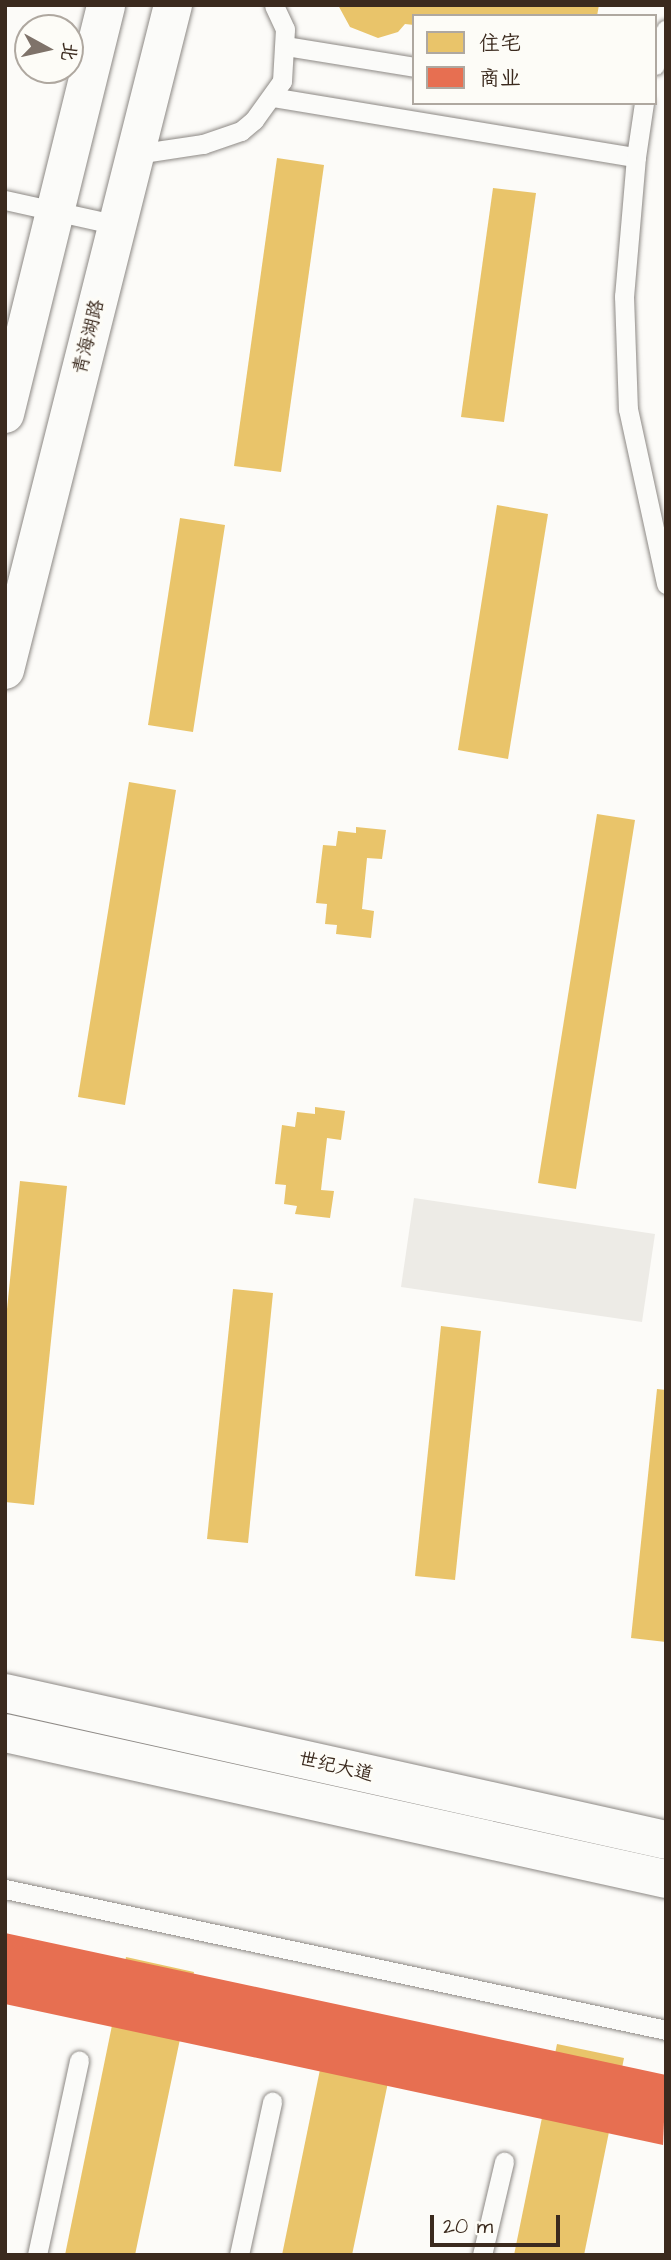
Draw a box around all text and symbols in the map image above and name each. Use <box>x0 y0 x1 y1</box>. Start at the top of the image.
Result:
north arrow <box>14 14 84 84</box>
legend <box>412 14 657 105</box>
text: 住宅 <box>479 29 521 58</box>
text: 北 <box>54 40 83 63</box>
text: 商业 <box>479 64 521 93</box>
street label: 青海湖路 <box>69 297 109 377</box>
street label: 世纪大道 <box>296 1747 376 1787</box>
scale bar <box>433 2200 562 2244</box>
text: 20 m <box>443 2212 493 2241</box>

